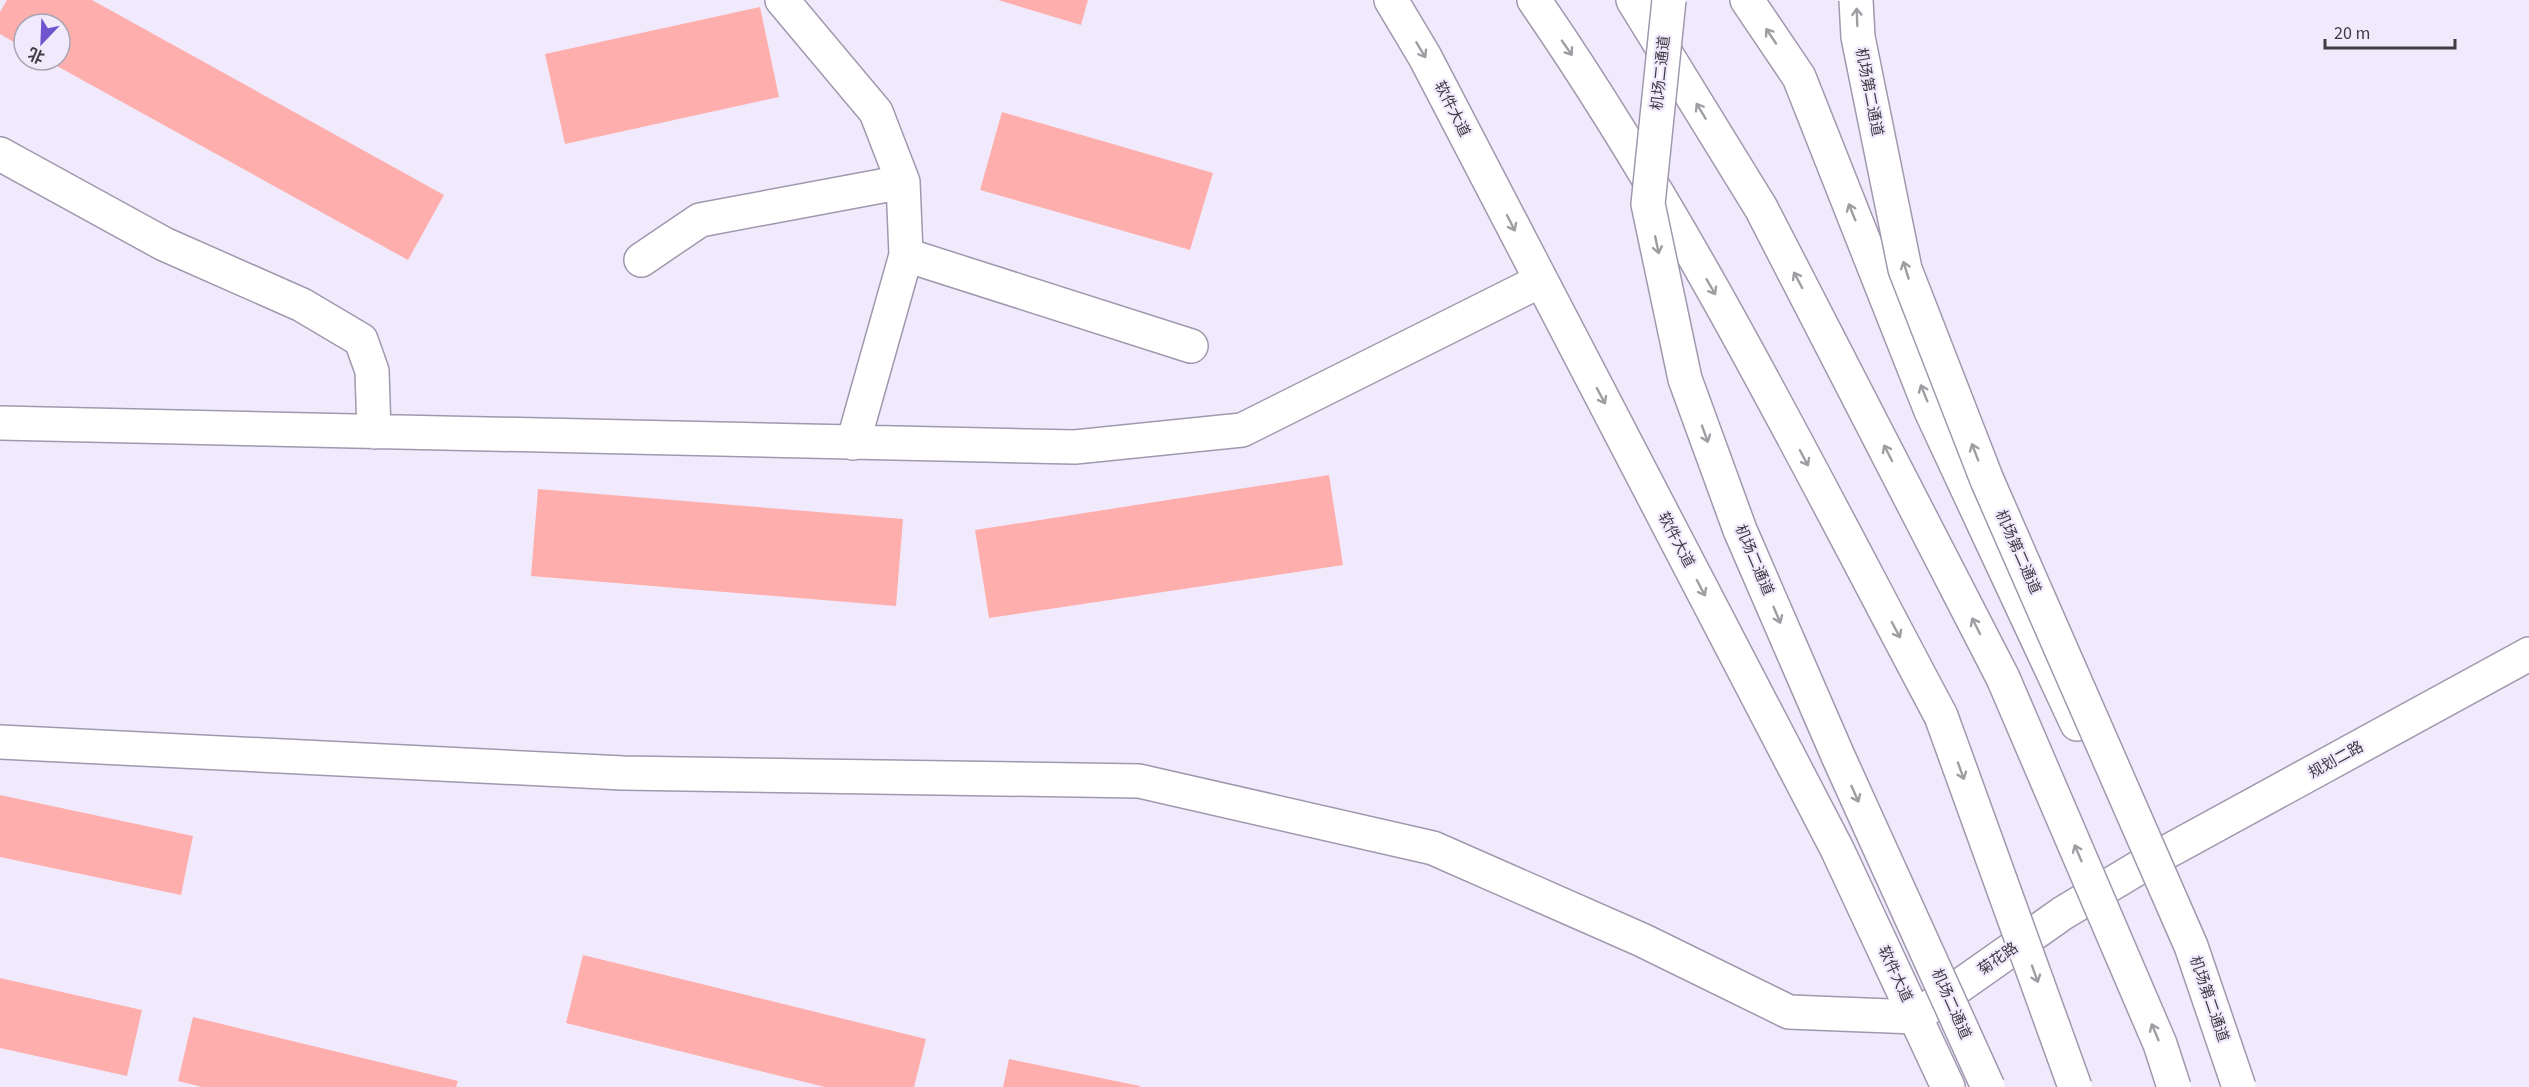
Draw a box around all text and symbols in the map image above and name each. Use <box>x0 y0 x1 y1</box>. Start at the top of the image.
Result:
one-way arrow <box>1851 7 1862 27</box>
north arrow <box>12 12 72 72</box>
scale bar <box>2325 12 2456 50</box>
text: 20 m <box>2334 21 2370 46</box>
one-way arrow <box>1765 28 1777 44</box>
street label: 机场二通道 <box>1647 35 1675 111</box>
one-way arrow <box>1561 39 1573 56</box>
one-way arrow <box>1416 41 1428 58</box>
text: 北 <box>25 42 48 68</box>
street label: 机场第二通道 <box>1850 46 1888 138</box>
street label: 软件大道 <box>1429 77 1475 141</box>
one-way arrow <box>1695 103 1707 120</box>
one-way arrow <box>1846 203 1857 222</box>
one-way arrow <box>1506 214 1517 232</box>
one-way arrow <box>1651 236 1663 255</box>
one-way arrow <box>1900 261 1911 280</box>
one-way arrow <box>1792 271 1803 289</box>
one-way arrow <box>1706 278 1718 295</box>
one-way arrow <box>1918 384 1929 403</box>
one-way arrow <box>1596 387 1607 405</box>
one-way arrow <box>1701 424 1712 443</box>
one-way arrow <box>1969 443 1980 461</box>
one-way arrow <box>1882 444 1893 462</box>
one-way arrow <box>1799 449 1810 467</box>
street label: 机场第二通道 <box>1990 507 2046 597</box>
street label: 软件大道 <box>1653 509 1699 571</box>
street label: 机场二通道 <box>1730 521 1778 599</box>
one-way arrow <box>1696 578 1707 596</box>
one-way arrow <box>1772 605 1783 624</box>
one-way arrow <box>1970 618 1982 636</box>
one-way arrow <box>1890 621 1902 639</box>
street label: 规划二路 <box>2305 736 2367 784</box>
one-way arrow <box>1957 761 1968 780</box>
one-way arrow <box>1850 784 1862 802</box>
one-way arrow <box>2072 844 2083 862</box>
street label: 菊花路 <box>1974 937 2022 981</box>
street label: 软件大道 <box>1873 942 1917 1006</box>
street label: 机场第二通道 <box>2184 953 2234 1045</box>
one-way arrow <box>2030 964 2041 983</box>
street label: 机场二通道 <box>1926 965 1976 1043</box>
one-way arrow <box>2148 1023 2159 1041</box>

